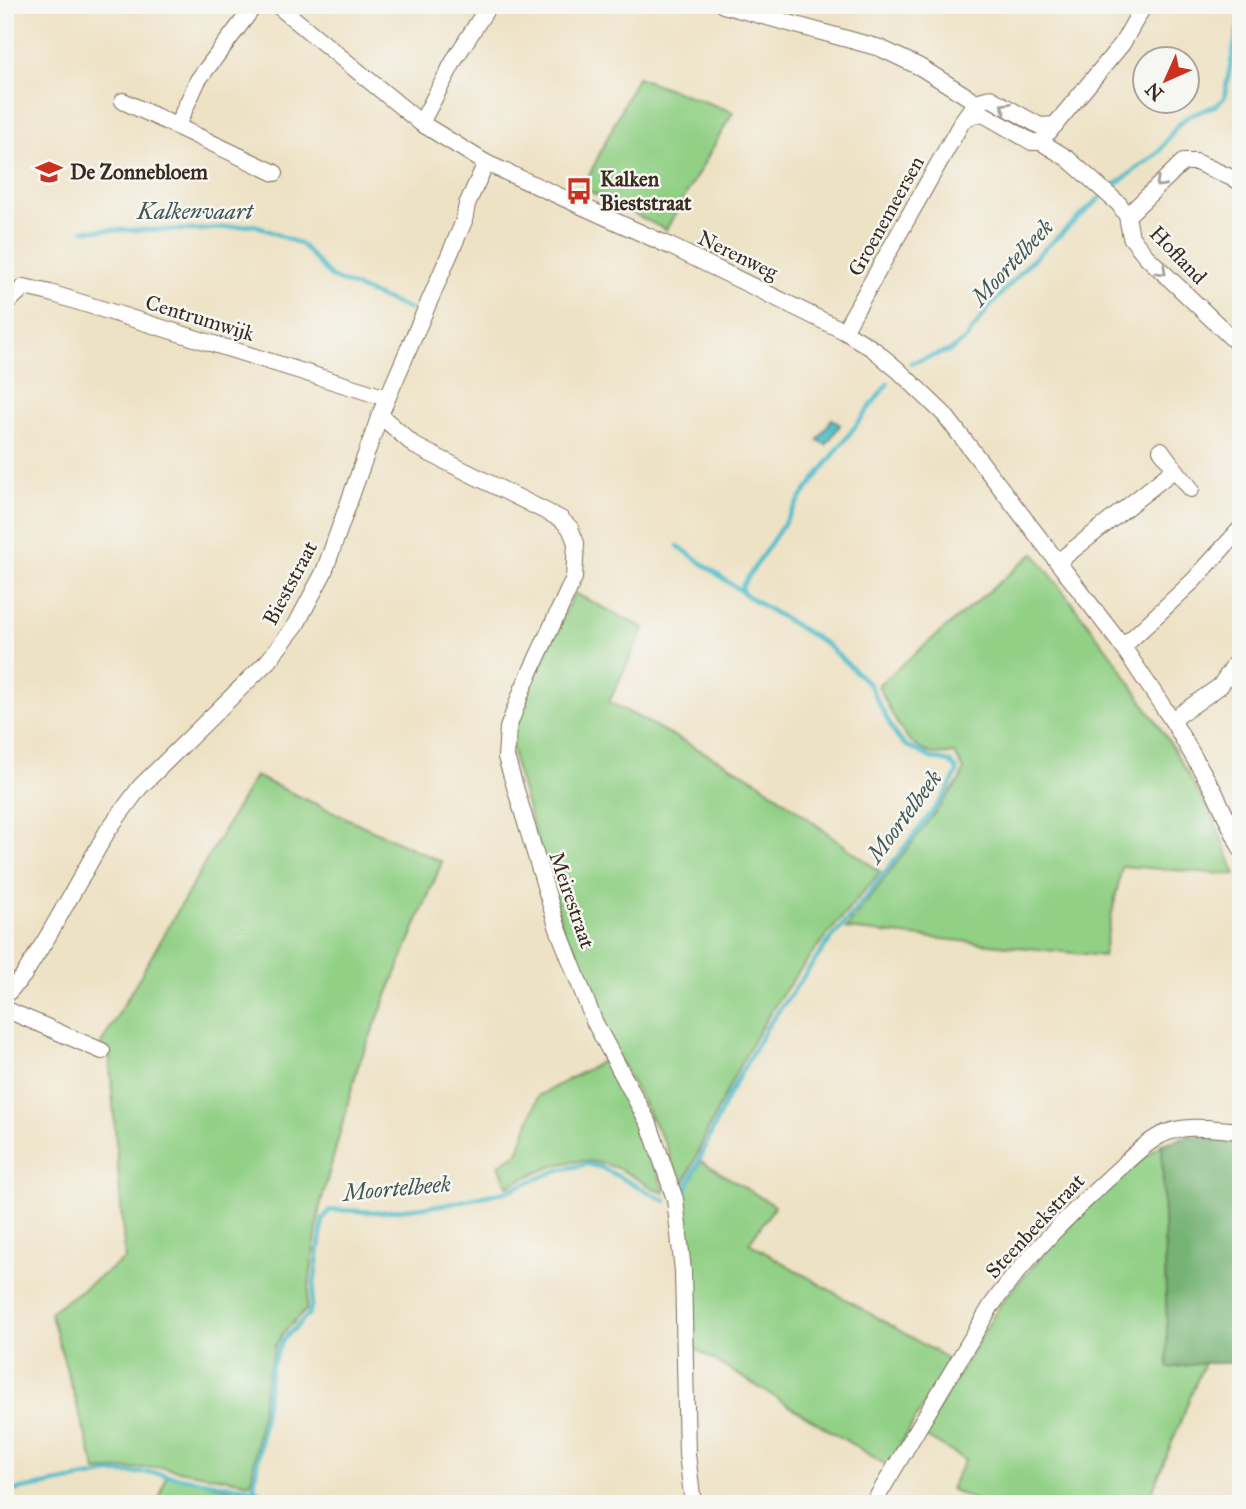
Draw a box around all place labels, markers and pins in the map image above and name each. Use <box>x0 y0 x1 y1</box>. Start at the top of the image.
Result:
school or university icon: De Zonnebloem <box>34 157 64 187</box>
place label: De Zonnebloem <box>70 159 208 185</box>
place label: Kalken Bieststraat <box>600 166 692 216</box>
bus stop icon: Kalken Bieststraat <box>564 176 594 206</box>

